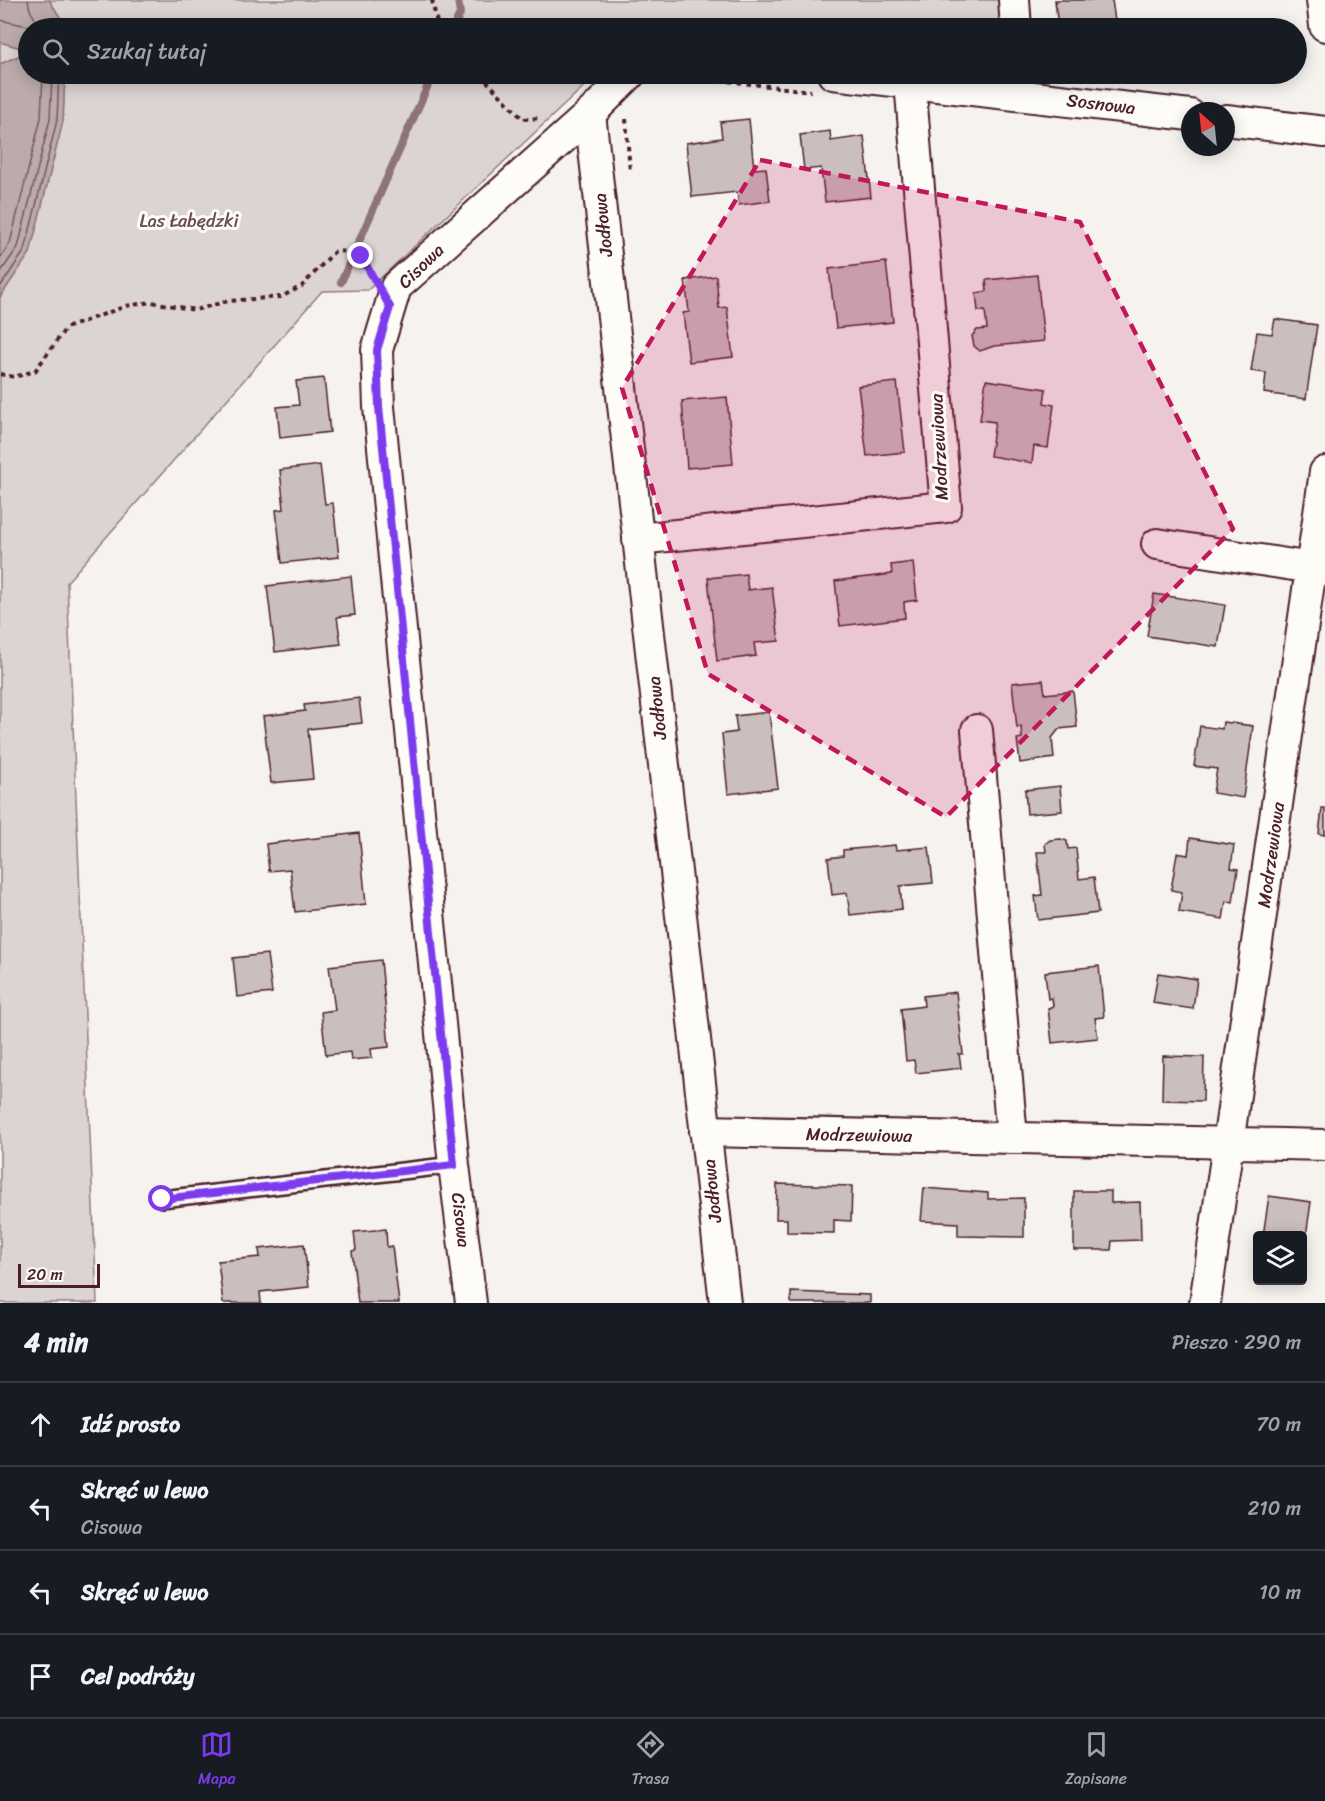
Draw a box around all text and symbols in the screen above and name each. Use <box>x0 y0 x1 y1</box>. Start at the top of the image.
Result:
search box <box>18 18 1307 84</box>
text: Szukaj tutaj <box>87 32 206 71</box>
icon: search <box>39 35 72 68</box>
street label: Sosnowa <box>1065 84 1137 124</box>
north arrow <box>1181 102 1235 156</box>
street label: Jodłowa <box>584 192 622 259</box>
park label: Las Łabędzki <box>139 205 240 237</box>
street label: Cisowa <box>390 235 452 297</box>
route end <box>347 242 373 268</box>
street label: Modrzewiowa <box>920 392 958 501</box>
street label: Jodłowa <box>638 675 676 742</box>
street label: Modrzewiowa <box>1248 799 1294 910</box>
street label: Modrzewiowa <box>805 1118 913 1152</box>
street label: Jodłowa <box>693 1158 731 1225</box>
route start <box>148 1185 174 1211</box>
street label: Cisowa <box>442 1191 480 1249</box>
map controls <box>1253 1231 1307 1285</box>
button: layers <box>1253 1231 1307 1285</box>
text: 20 m <box>27 1260 63 1289</box>
scale bar <box>18 1261 100 1288</box>
text: 4 min <box>24 1319 88 1365</box>
text: Pieszo · 290 m <box>1172 1325 1301 1360</box>
text: Idź prosto <box>81 1405 180 1444</box>
text: 70 m <box>1256 1407 1301 1442</box>
icon: ahead <box>24 1408 57 1441</box>
text: Skręć w lewo <box>81 1471 208 1510</box>
text: 210 m <box>1248 1491 1301 1526</box>
icon: left <box>24 1492 57 1525</box>
text: Cisowa <box>81 1510 142 1545</box>
text: Skręć w lewo <box>81 1573 208 1612</box>
text: 10 m <box>1259 1575 1301 1610</box>
icon: left <box>24 1576 57 1609</box>
text: Cel podróży <box>81 1657 194 1696</box>
icon: arrive <box>24 1660 57 1693</box>
tab: Mapa <box>198 1728 236 1793</box>
tab: Trasa <box>632 1728 669 1793</box>
tab: Zapisane <box>1065 1728 1127 1793</box>

